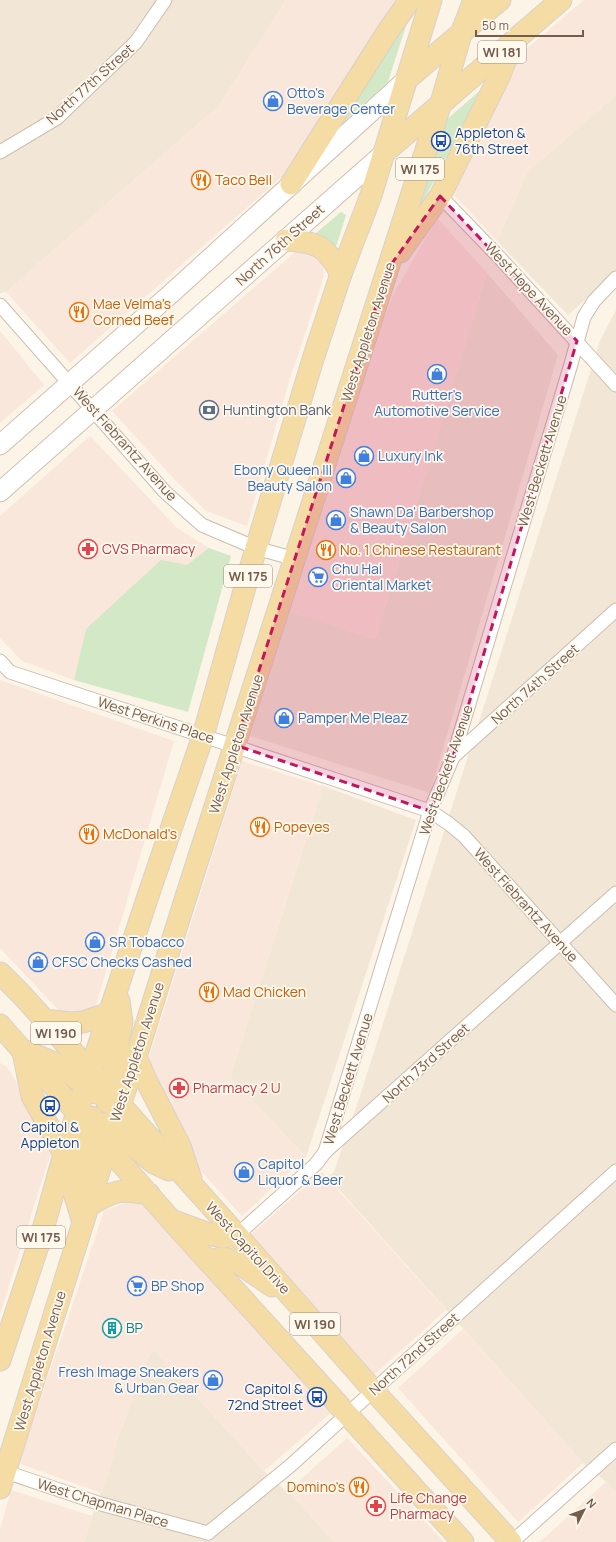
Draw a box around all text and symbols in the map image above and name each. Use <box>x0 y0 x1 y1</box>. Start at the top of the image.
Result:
scale bar <box>476 12 583 38</box>
text: 50 m <box>482 17 509 34</box>
street label: North 77th Street <box>42 39 138 128</box>
road number: WI 181 <box>478 41 526 63</box>
place label: Otto's Beverage Center <box>287 83 395 118</box>
shop icon: Otto's Beverage Center <box>262 90 284 112</box>
place label: Appleton & 76th Street <box>455 123 529 158</box>
bus stop icon: Appleton & 76th Street <box>430 130 452 152</box>
road number: WI 175 <box>396 158 444 180</box>
restaurant icon: Taco Bell <box>190 169 212 191</box>
place label: Taco Bell <box>215 170 272 189</box>
street label: North 76th Street <box>231 199 328 290</box>
street label: West Hope Avenue <box>481 238 578 339</box>
street label: West Appleton Avenue <box>336 260 399 404</box>
place label: Mae Velma's Corned Beef <box>93 294 174 329</box>
restaurant icon: Mae Velma's Corned Beef <box>68 301 90 323</box>
shop icon: Rutter's Automotive Service <box>426 363 448 385</box>
street label: West Fiebrantz Avenue <box>69 382 182 505</box>
place label: Rutter's Automotive Service <box>374 385 500 420</box>
street label: West Beckett Avenue <box>512 393 571 529</box>
bank icon: Huntington Bank <box>198 399 220 421</box>
place label: Huntington Bank <box>223 400 332 419</box>
shop icon: Luxury Ink <box>353 445 375 467</box>
place label: Luxury Ink <box>378 446 444 465</box>
place label: Ebony Queen III Beauty Salon <box>234 460 332 495</box>
shop icon: Ebony Queen III Beauty Salon <box>335 467 357 489</box>
place label: Shawn Da' Barbershop & Beauty Salon <box>350 502 494 537</box>
shop icon: Shawn Da' Barbershop & Beauty Salon <box>325 509 347 531</box>
pharmacy icon: CVS Pharmacy <box>77 538 99 560</box>
place label: CVS Pharmacy <box>102 539 196 558</box>
restaurant icon: No. 1 Chinese Restaurant <box>315 539 337 561</box>
place label: No. 1 Chinese Restaurant <box>340 540 501 559</box>
place label: Chu Hai Oriental Market <box>332 559 432 594</box>
road number: WI 175 <box>224 565 272 587</box>
supermarket icon: Chu Hai Oriental Market <box>307 566 329 588</box>
street label: North 74th Street <box>487 639 583 728</box>
street label: West Appleton Avenue <box>204 672 267 816</box>
street label: West Perkins Place <box>95 692 217 747</box>
street label: West Beckett Avenue <box>414 702 477 838</box>
shop icon: Pamper Me Pleaz <box>273 707 295 729</box>
place label: Pamper Me Pleaz <box>298 708 408 727</box>
restaurant icon: Popeyes <box>249 816 271 838</box>
place label: Popeyes <box>274 817 330 836</box>
restaurant icon: McDonald's <box>78 823 100 845</box>
place label: McDonald's <box>103 824 177 843</box>
street label: West Fiebrantz Avenue <box>470 843 583 966</box>
shop icon: SR Tobacco <box>84 931 106 953</box>
place label: SR Tobacco <box>109 932 184 951</box>
shop icon: CFSC Checks Cashed <box>27 951 49 973</box>
place label: CFSC Checks Cashed <box>52 952 192 971</box>
street label: West Appleton Avenue <box>105 980 168 1124</box>
restaurant icon: Mad Chicken <box>198 981 220 1003</box>
place label: Mad Chicken <box>223 982 306 1001</box>
street label: West Beckett Avenue <box>318 1011 377 1147</box>
street label: North 73rd Street <box>378 1018 474 1107</box>
road number: WI 190 <box>31 1022 81 1044</box>
pharmacy icon: Pharmacy 2 U <box>168 1077 190 1099</box>
place label: Pharmacy 2 U <box>193 1078 281 1097</box>
bus stop icon: Capitol & Appleton <box>39 1095 61 1117</box>
place label: Capitol & Appleton <box>21 1117 79 1152</box>
place label: Capitol Liquor & Beer <box>258 1154 343 1189</box>
shop icon: Capitol Liquor & Beer <box>233 1161 255 1183</box>
street label: West Capitol Drive <box>202 1197 295 1298</box>
road number: WI 175 <box>17 1226 65 1248</box>
supermarket icon: BP Shop <box>126 1275 148 1297</box>
place label: BP Shop <box>151 1276 204 1295</box>
street label: West Appleton Avenue <box>9 1288 70 1433</box>
street label: North 72nd Street <box>365 1308 463 1399</box>
road number: WI 190 <box>290 1313 340 1335</box>
building icon: BP <box>101 1317 123 1339</box>
place label: BP <box>126 1318 144 1337</box>
place label: Fresh Image Sneakers & Urban Gear <box>58 1362 199 1397</box>
shop icon: Fresh Image Sneakers & Urban Gear <box>202 1369 224 1391</box>
place label: Capitol & 72nd Street <box>228 1379 303 1414</box>
bus stop icon: Capitol & 72nd Street <box>306 1386 328 1408</box>
street label: West Chapman Place <box>35 1473 171 1532</box>
restaurant icon: Domino's <box>348 1476 370 1498</box>
place label: Domino's <box>287 1477 345 1496</box>
place label: Life Change Pharmacy <box>390 1488 467 1523</box>
north arrow <box>564 1490 604 1530</box>
pharmacy icon: Life Change Pharmacy <box>365 1495 387 1517</box>
text: N <box>584 1495 600 1511</box>

